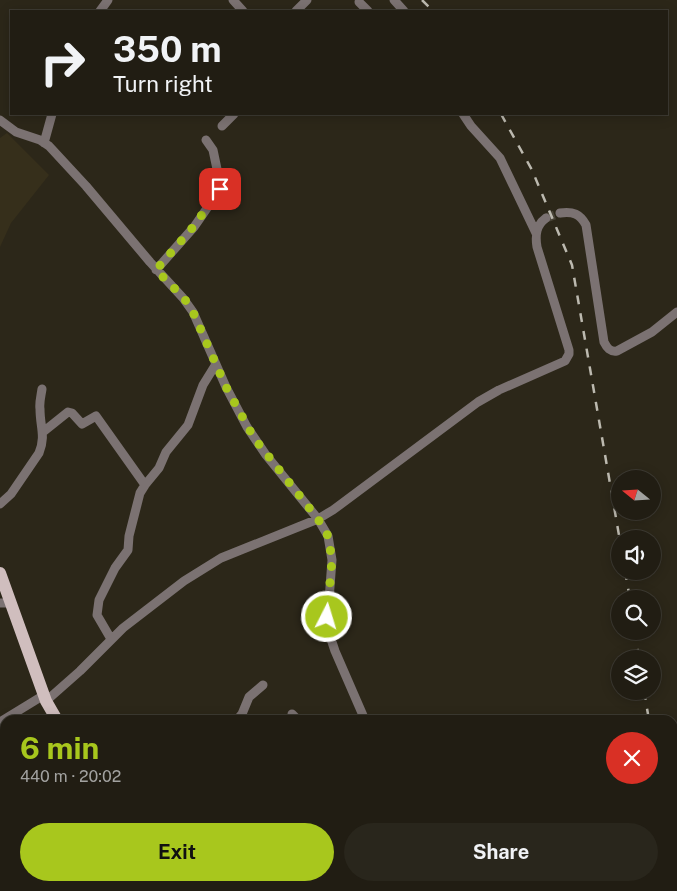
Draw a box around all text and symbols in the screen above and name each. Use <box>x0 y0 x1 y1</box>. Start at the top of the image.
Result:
text: 350 m <box>113 29 222 70</box>
icon: right <box>30 30 95 95</box>
text: Turn right <box>113 71 213 97</box>
pin <box>199 168 241 210</box>
icon: arrive <box>206 175 234 203</box>
north arrow <box>611 470 661 520</box>
map controls <box>611 470 661 700</box>
button: sound <box>611 530 661 580</box>
position arrow <box>300 590 352 642</box>
button: search <box>611 590 661 640</box>
button: layers <box>611 650 661 700</box>
text: 6 min <box>20 730 99 766</box>
button: close <box>606 732 658 784</box>
text: 440 m · 20:02 <box>20 767 121 786</box>
button: Exit <box>20 823 334 881</box>
button: Share <box>344 823 658 881</box>

